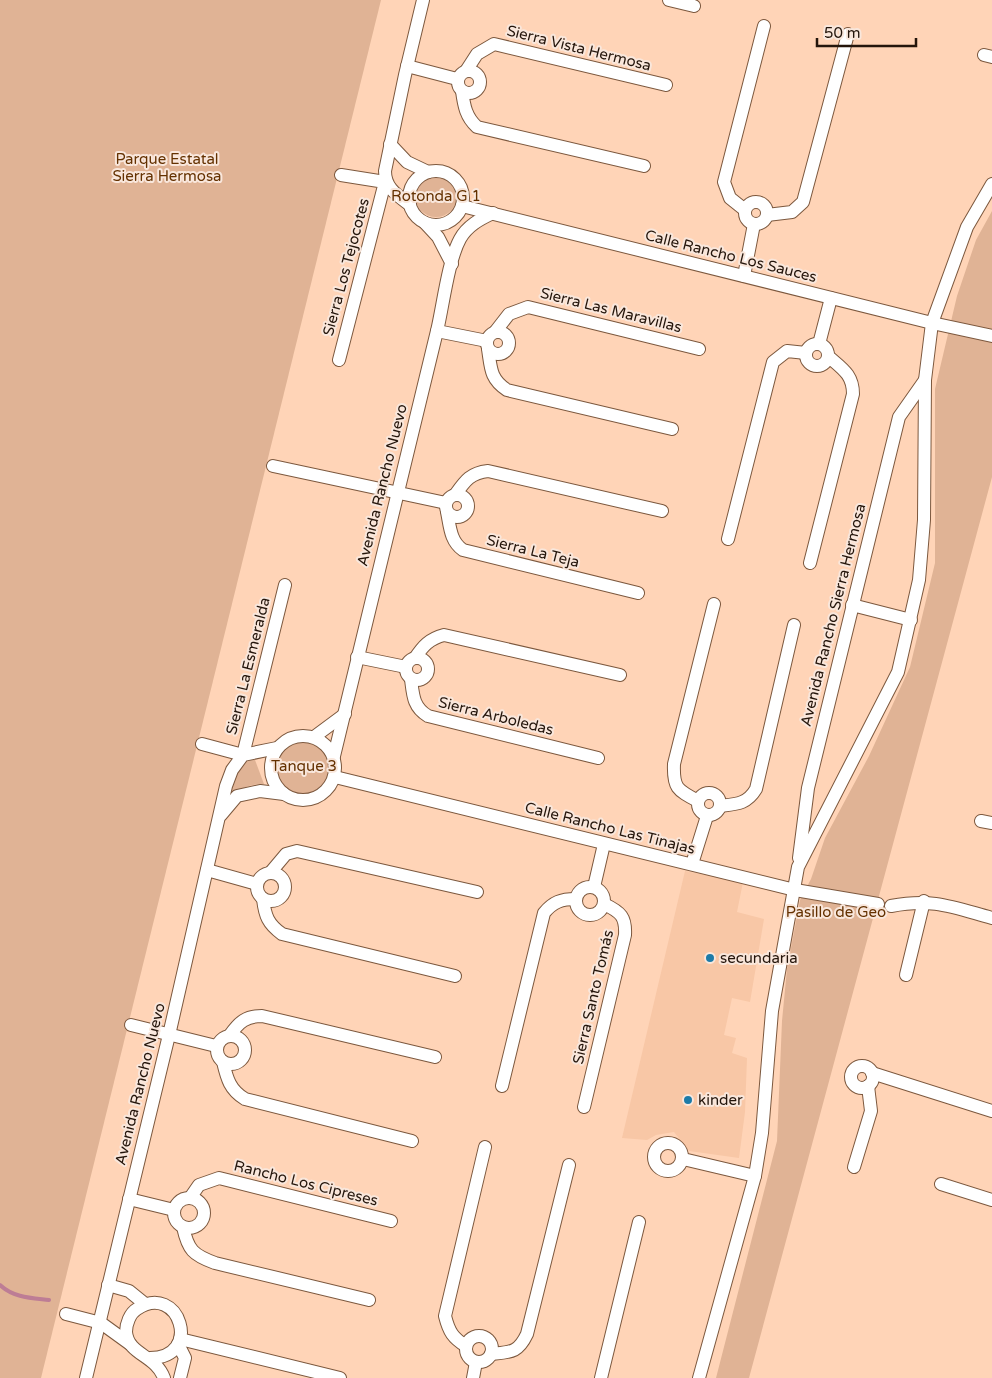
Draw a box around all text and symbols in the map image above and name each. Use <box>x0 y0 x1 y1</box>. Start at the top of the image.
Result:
scale bar <box>817 15 916 47</box>
street label: Sierra Vista Hermosa <box>505 21 653 75</box>
text: 50 m <box>824 24 861 42</box>
park label: Parque Estatal Sierra Hermosa <box>112 150 222 185</box>
park label: Rotonda G 1 <box>391 187 481 205</box>
street label: Sierra Los Tejocotes <box>319 196 373 338</box>
street label: Calle Rancho Los Sauces <box>643 226 819 286</box>
street label: Sierra Las Maravillas <box>538 284 684 336</box>
street label: Avenida Rancho Nuevo <box>353 402 411 568</box>
street label: Avenida Rancho Sierra Hermosa <box>797 502 869 728</box>
street label: Sierra La Teja <box>485 531 581 571</box>
street label: Sierra La Esmeralda <box>222 595 274 737</box>
street label: Sierra Arboledas <box>437 693 555 739</box>
park label: Tanque 3 <box>271 757 337 775</box>
street label: Calle Rancho Las Tinajas <box>523 798 697 858</box>
park label: Pasillo de Geo <box>786 903 886 921</box>
street label: Sierra Santo Tomás <box>569 928 617 1066</box>
place label: secundaria <box>720 949 798 967</box>
marker: secundaria <box>704 952 716 964</box>
street label: Avenida Rancho Nuevo <box>111 1001 169 1167</box>
place label: kinder <box>698 1091 743 1109</box>
marker: kinder <box>682 1094 694 1106</box>
street label: Rancho Los Cipreses <box>232 1156 380 1210</box>

